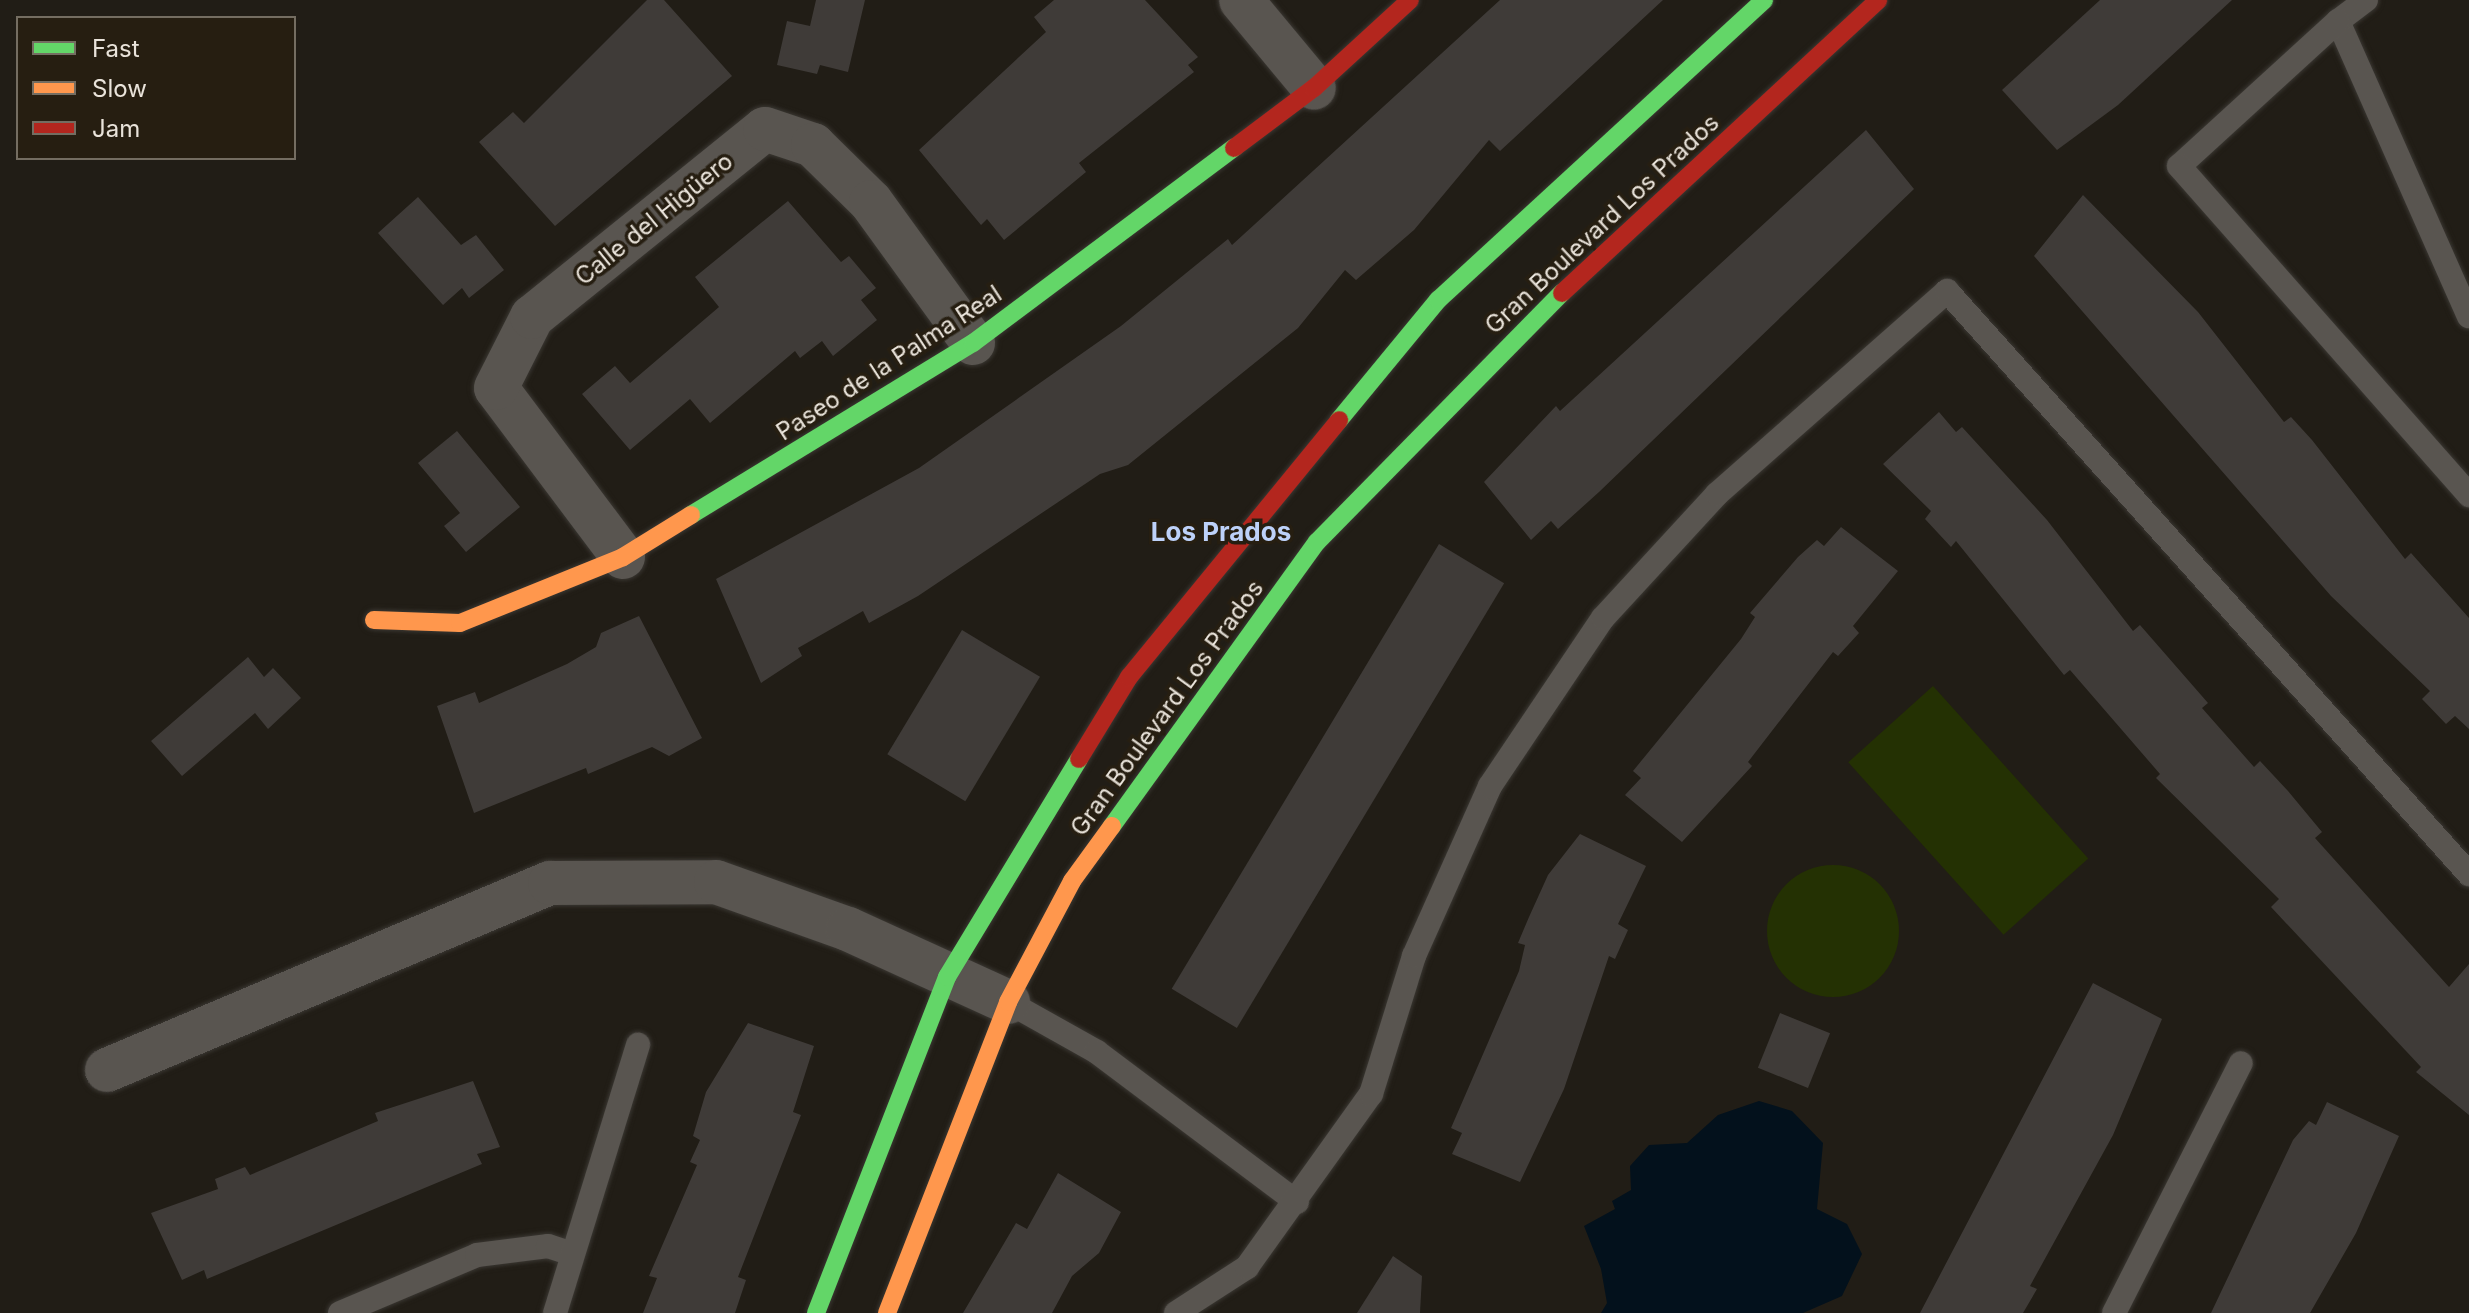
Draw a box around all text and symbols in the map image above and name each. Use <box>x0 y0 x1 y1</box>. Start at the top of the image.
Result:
legend <box>16 16 296 160</box>
text: Fast <box>92 34 140 63</box>
text: Slow <box>92 74 147 103</box>
street label: Gran Boulevard Los Prados <box>1479 108 1725 340</box>
text: Jam <box>92 114 140 143</box>
street label: Calle del Higüero <box>569 147 739 291</box>
street label: Paseo de la Palma Real <box>771 279 1007 447</box>
district label: Los Prados <box>1151 516 1291 548</box>
street label: Gran Boulevard Los Prados <box>1065 575 1269 841</box>

